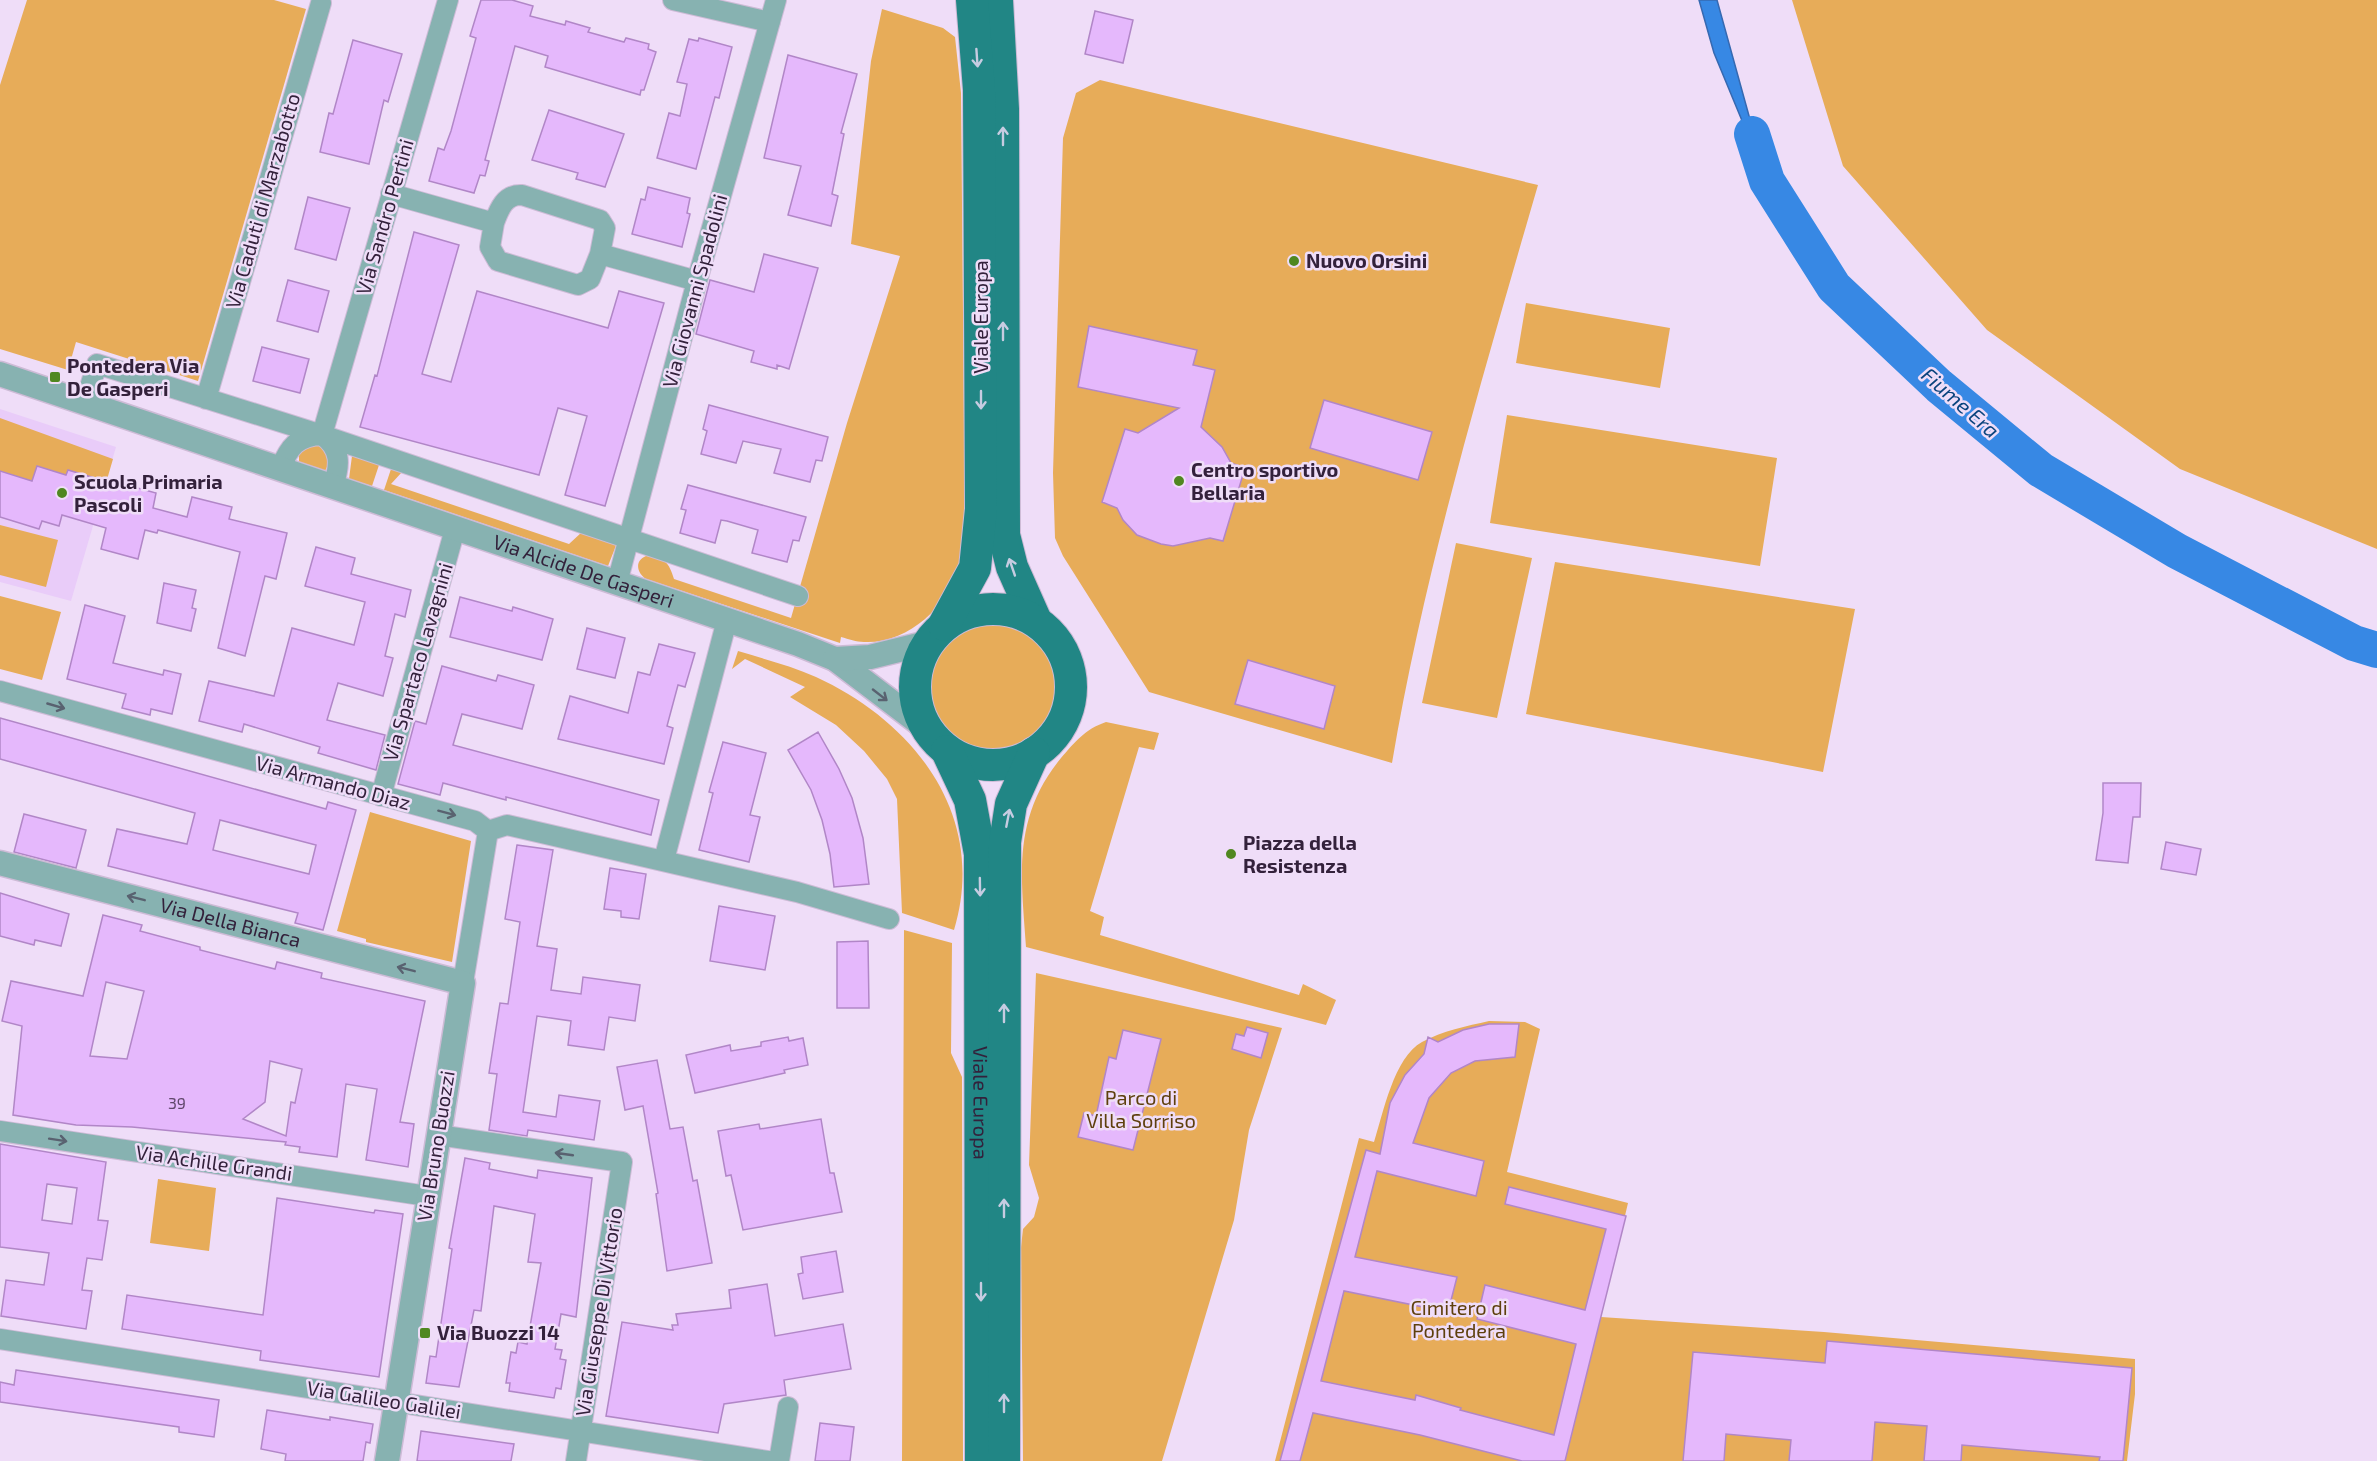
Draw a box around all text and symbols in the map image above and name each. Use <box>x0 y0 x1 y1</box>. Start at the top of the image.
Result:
one-way arrow <box>972 48 983 68</box>
street label: Via Caduti di Marzabotto <box>220 90 304 311</box>
one-way arrow <box>997 127 1009 147</box>
street label: Via Sandro Pertini <box>350 136 418 297</box>
street label: Via Giovanni Spadolini <box>657 191 731 390</box>
place label: Nuovo Orsini <box>1306 248 1427 272</box>
marker: Nuovo Orsini <box>1287 254 1301 268</box>
street label: Viale Europa <box>968 260 992 374</box>
one-way arrow <box>997 322 1009 342</box>
place label: Pontedera Via De Gasperi <box>67 353 199 400</box>
water label: Fiume Era <box>1917 361 2005 442</box>
marker: Pontedera Via De Gasperi <box>48 370 62 384</box>
one-way arrow <box>975 390 987 410</box>
place label: Centro sportivo Bellaria <box>1191 457 1338 504</box>
place label: Scuola Primaria Pascoli <box>74 469 223 516</box>
marker: Centro sportivo Bellaria <box>1172 474 1186 488</box>
marker: Scuola Primaria Pascoli <box>55 486 69 500</box>
street label: Via Alcide De Gasperi <box>490 529 677 612</box>
one-way arrow <box>1006 558 1017 577</box>
street label: Via Spartaco Lavagnini <box>377 560 457 764</box>
one-way arrow <box>872 688 888 701</box>
one-way arrow <box>47 701 66 713</box>
street label: Via Armando Diaz <box>253 750 413 814</box>
one-way arrow <box>437 808 456 819</box>
one-way arrow <box>1003 809 1014 828</box>
place label: Piazza della Resistenza <box>1243 830 1357 877</box>
marker: Piazza della Resistenza <box>1224 847 1238 861</box>
one-way arrow <box>974 877 986 897</box>
one-way arrow <box>127 892 146 904</box>
street label: Via Della Bianca <box>158 892 304 952</box>
one-way arrow <box>397 962 416 974</box>
one-way arrow <box>998 1003 1010 1023</box>
street label: Viale Europa <box>969 1046 994 1160</box>
street label: Via Bruno Buozzi <box>411 1069 459 1223</box>
park label: Parco di Villa Sorriso <box>1086 1085 1196 1132</box>
house number: 39 <box>168 1093 186 1112</box>
one-way arrow <box>47 1135 67 1146</box>
street label: Via Achille Grandi <box>134 1139 294 1185</box>
one-way arrow <box>555 1148 575 1159</box>
one-way arrow <box>998 1198 1010 1218</box>
street label: Via Giuseppe Di Vittorio <box>570 1206 626 1418</box>
one-way arrow <box>975 1282 987 1302</box>
park label: Cimitero di Pontedera <box>1410 1295 1508 1342</box>
place label: Via Buozzi 14 <box>437 1320 560 1344</box>
marker: Via Buozzi 14 <box>418 1326 432 1340</box>
street label: Via Galileo Galilei <box>305 1375 463 1423</box>
one-way arrow <box>998 1393 1010 1413</box>

